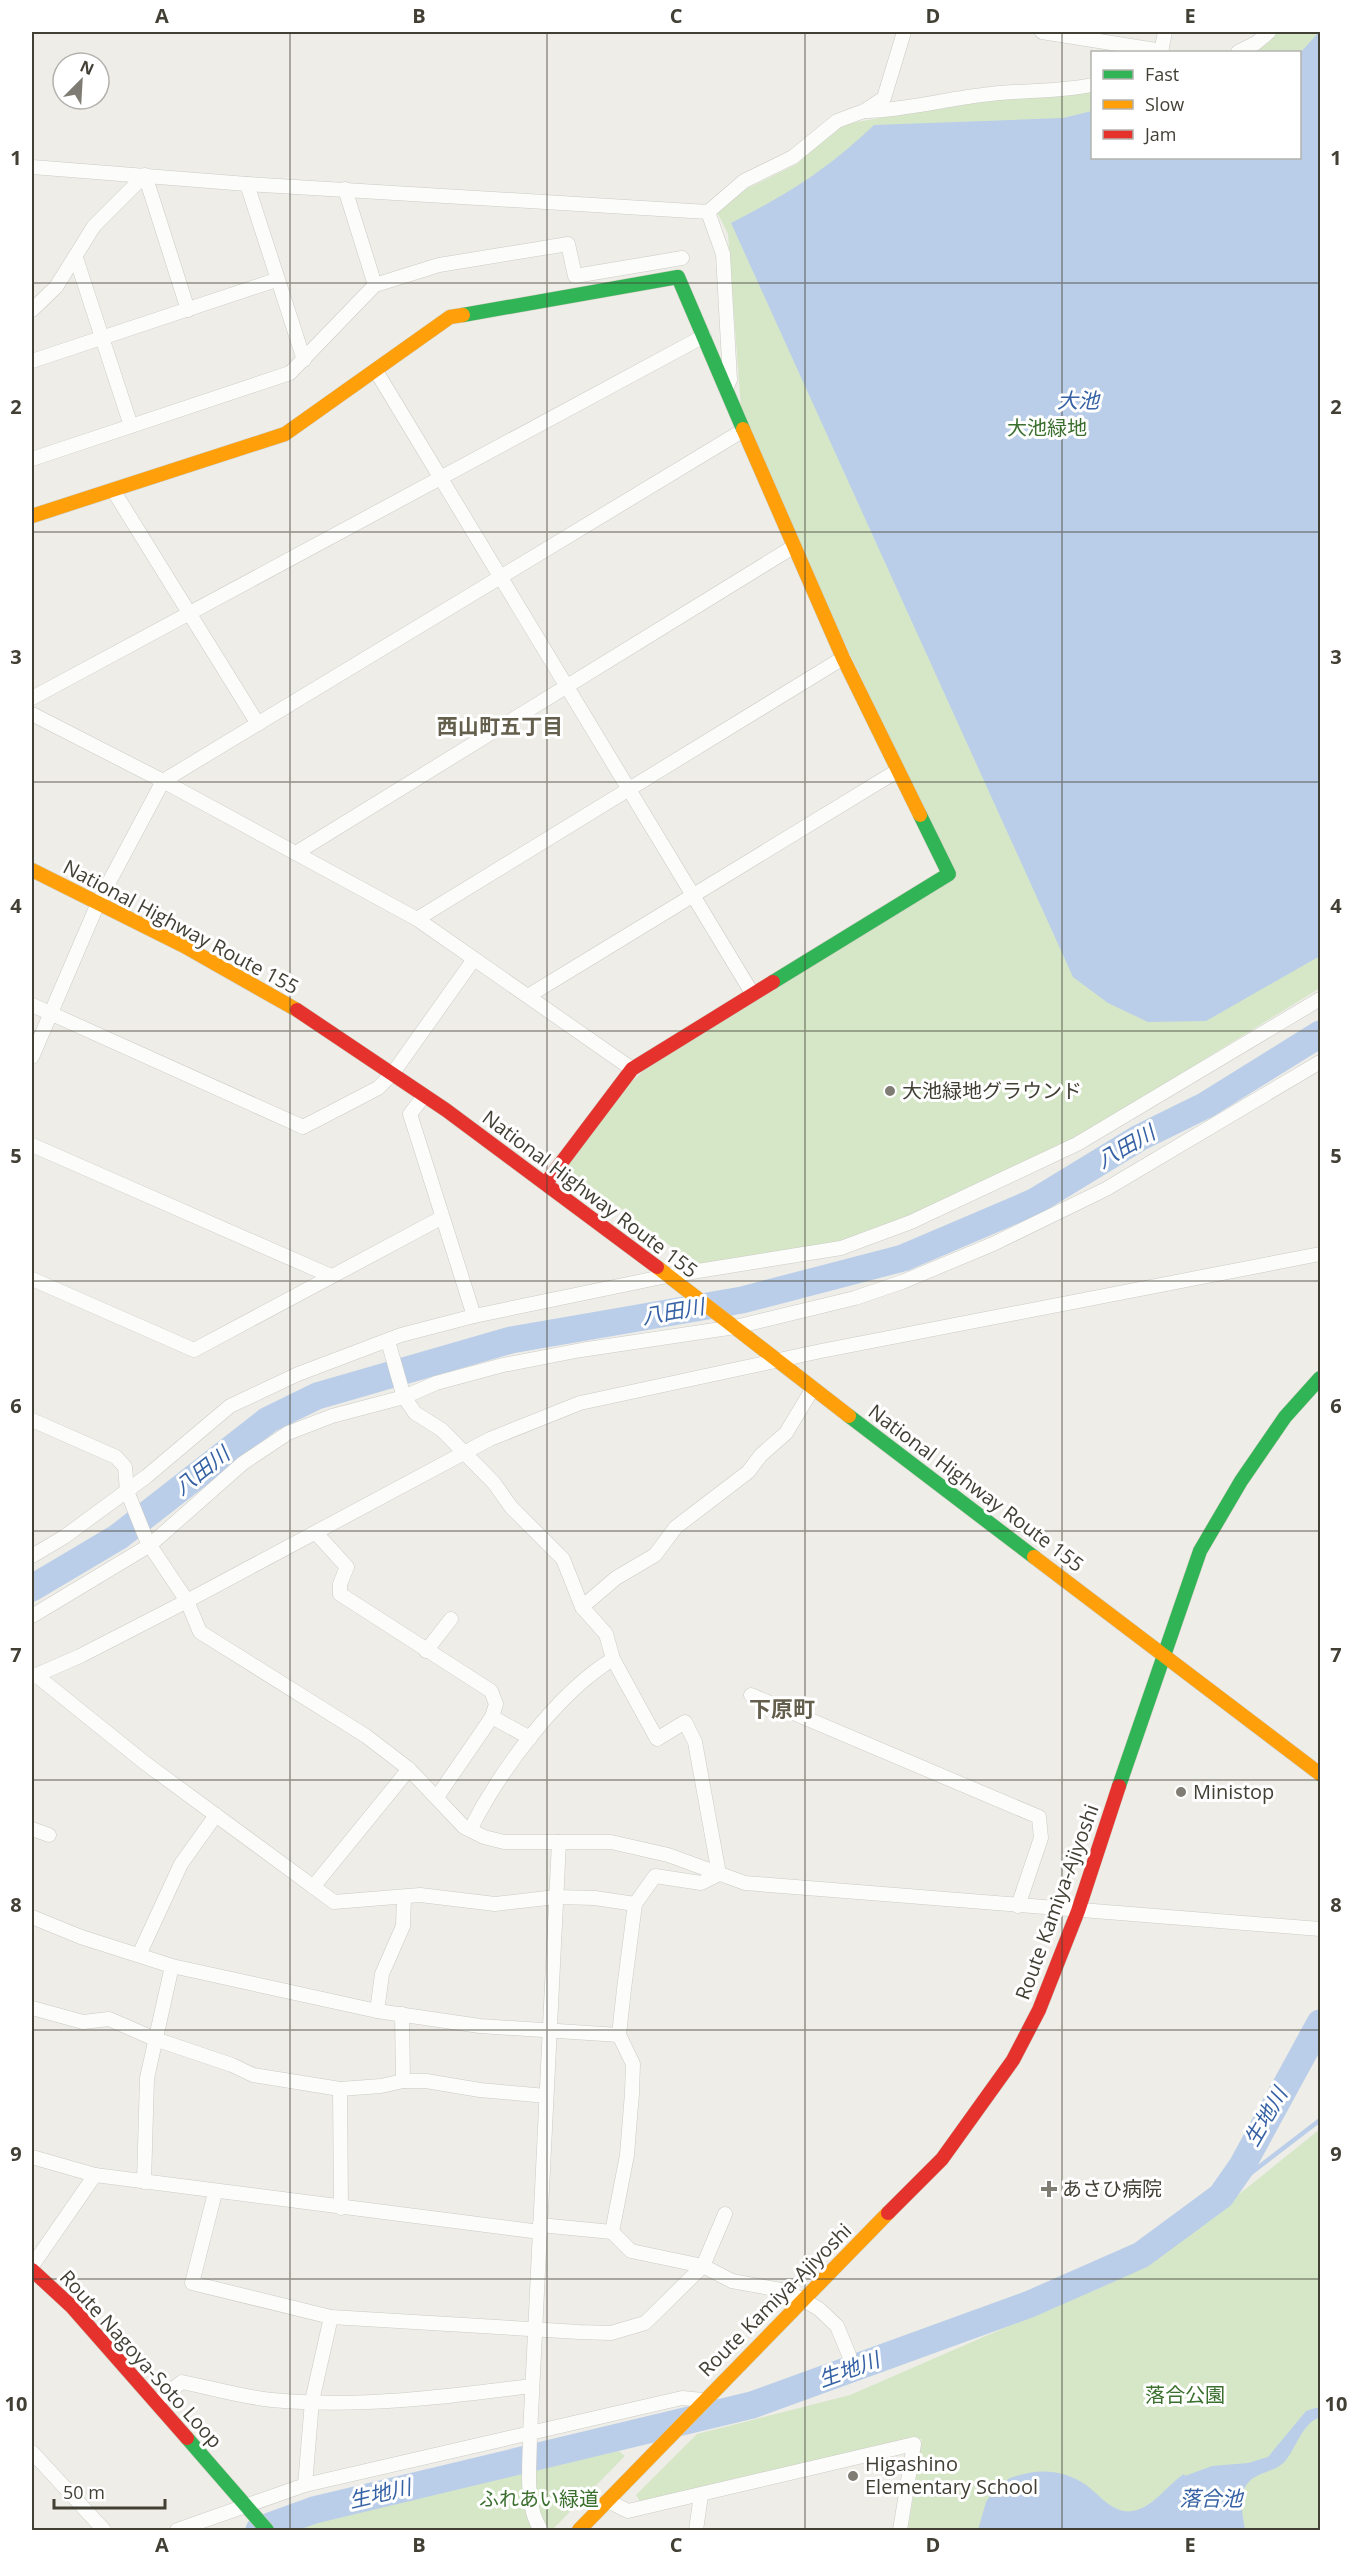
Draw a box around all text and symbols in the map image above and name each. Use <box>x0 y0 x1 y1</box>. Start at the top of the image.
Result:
text: A <box>155 2 169 29</box>
text: B <box>412 2 426 29</box>
text: C <box>670 2 683 29</box>
text: D <box>926 2 940 29</box>
text: E <box>1184 2 1196 29</box>
north arrow <box>51 51 111 111</box>
legend <box>1091 51 1301 159</box>
text: N <box>77 55 98 80</box>
text: Fast <box>1145 62 1179 86</box>
text: Slow <box>1145 92 1184 116</box>
text: Jam <box>1143 122 1177 146</box>
text: 1 <box>10 144 22 171</box>
text: 1 <box>1330 144 1342 171</box>
water label: 大池 <box>1057 386 1101 414</box>
text: 2 <box>10 393 22 420</box>
text: 2 <box>1330 393 1342 420</box>
park label: 大池緑地 <box>1007 414 1087 441</box>
text: 3 <box>10 643 22 670</box>
text: 3 <box>1330 643 1342 670</box>
district label: 西山町五丁目 <box>437 712 563 740</box>
street label: National Highway Route 155 <box>59 853 304 1000</box>
text: 4 <box>10 892 22 919</box>
text: 4 <box>1330 892 1342 919</box>
place label: 大池緑地グラウンド <box>902 1077 1082 1104</box>
marker: 大池緑地グラウンド <box>883 1084 897 1098</box>
street label: National Highway Route 155 <box>477 1104 704 1284</box>
water label: 八田川 <box>1091 1117 1162 1174</box>
text: 5 <box>10 1142 22 1169</box>
text: 5 <box>1330 1142 1342 1169</box>
water label: 八田川 <box>639 1291 708 1330</box>
text: 6 <box>10 1392 22 1419</box>
text: 6 <box>1330 1392 1342 1419</box>
street label: National Highway Route 155 <box>863 1398 1090 1578</box>
water label: 八田川 <box>168 1439 236 1501</box>
text: 7 <box>10 1641 22 1668</box>
text: 7 <box>1330 1641 1342 1668</box>
district label: 下原町 <box>749 1693 815 1723</box>
place label: Ministop <box>1193 1778 1274 1805</box>
marker: Ministop <box>1174 1785 1188 1799</box>
street label: Route Kamiya-Ajiyoshi <box>1009 1800 1105 2003</box>
text: 8 <box>10 1891 22 1918</box>
text: 8 <box>1330 1891 1342 1918</box>
water label: 生地川 <box>1237 2080 1294 2151</box>
text: 9 <box>10 2140 22 2167</box>
text: 9 <box>1330 2140 1342 2167</box>
place label: あさひ病院 <box>1062 2175 1162 2202</box>
marker: あさひ病院 <box>1040 2180 1058 2198</box>
street label: Route Kamiya-Ajiyoshi <box>692 2217 857 2382</box>
street label: Route Nagoya-Soto Loop <box>54 2264 229 2454</box>
water label: 生地川 <box>814 2344 885 2393</box>
park label: 落合公園 <box>1145 2381 1225 2408</box>
text: 10 <box>5 2390 27 2417</box>
text: 10 <box>1325 2390 1347 2417</box>
place label: Higashino Elementary School <box>865 2450 1038 2500</box>
marker: Higashino Elementary School <box>846 2469 860 2483</box>
scale bar <box>54 2472 165 2510</box>
water label: 生地川 <box>346 2472 416 2514</box>
text: 50 m <box>63 2480 105 2504</box>
water label: 落合池 <box>1180 2484 1244 2512</box>
park label: ふれあい緑道 <box>479 2485 599 2512</box>
text: A <box>155 2531 169 2558</box>
text: B <box>412 2531 426 2558</box>
text: C <box>670 2531 683 2558</box>
text: D <box>926 2531 940 2558</box>
text: E <box>1184 2531 1196 2558</box>

